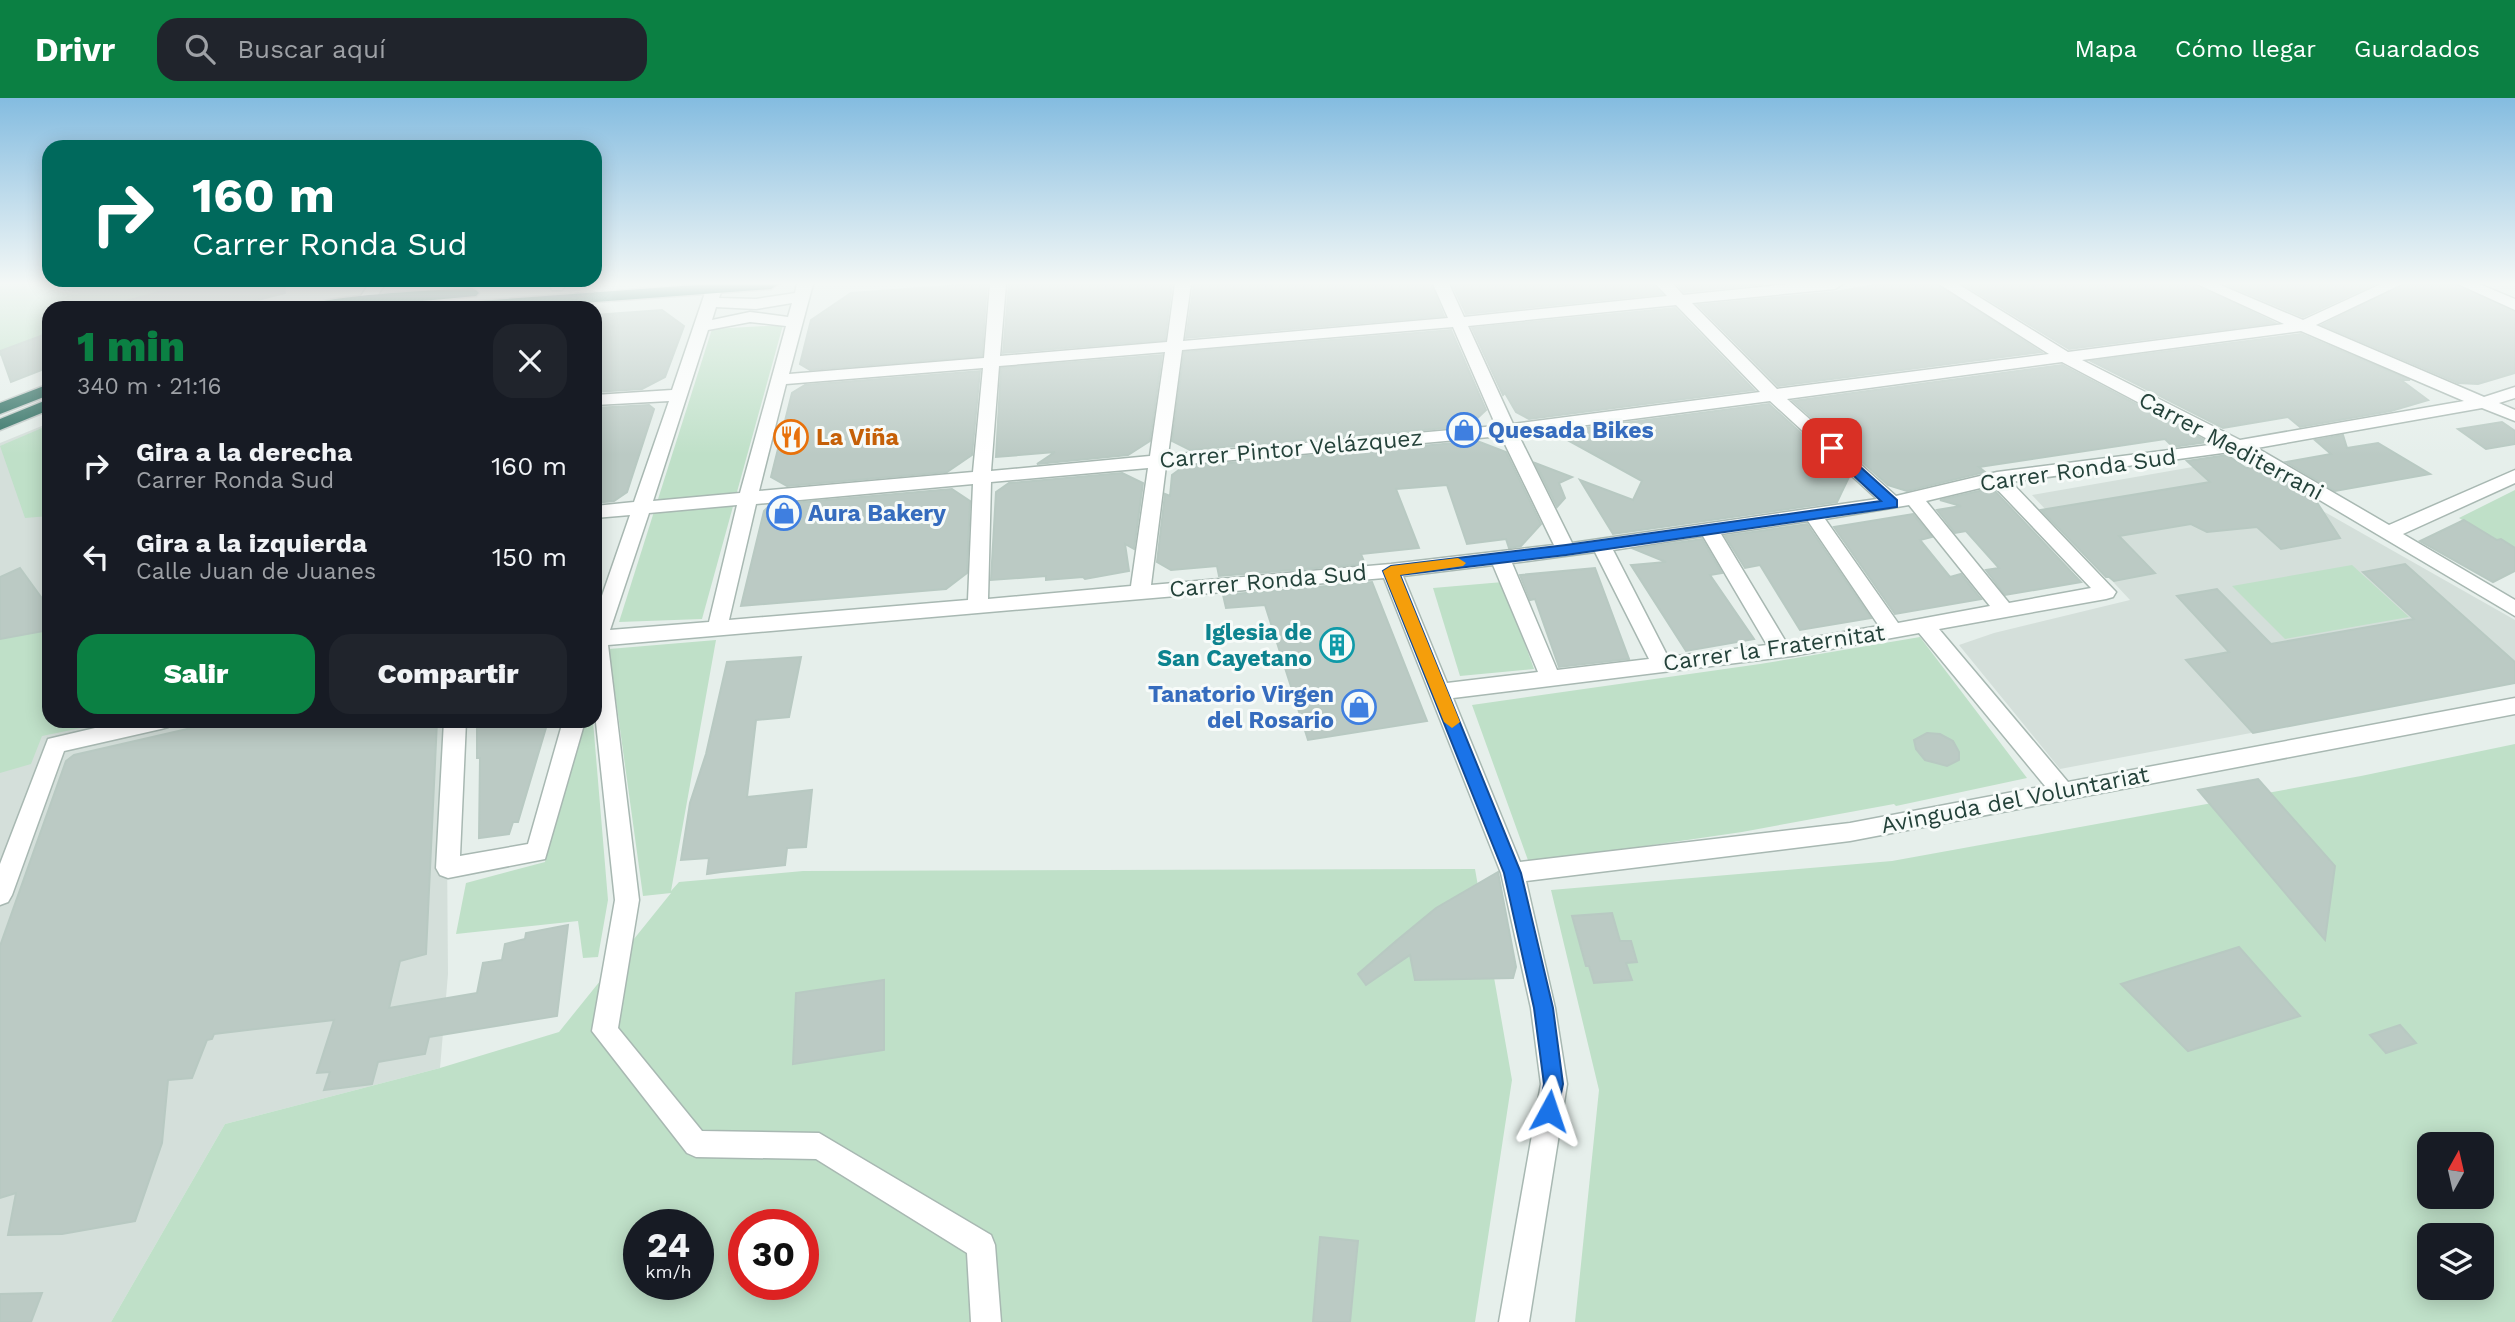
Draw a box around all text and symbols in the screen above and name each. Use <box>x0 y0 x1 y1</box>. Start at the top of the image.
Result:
search box <box>157 18 647 81</box>
text: Drivr <box>35 30 115 69</box>
icon: search <box>181 30 219 68</box>
text: Buscar aquí <box>237 34 386 64</box>
text: Mapa <box>2075 35 2137 63</box>
text: Cómo llegar <box>2175 35 2316 63</box>
text: Guardados <box>2354 35 2480 63</box>
text: 160 m <box>192 166 335 224</box>
icon: right <box>77 168 168 259</box>
text: Carrer Ronda Sud <box>192 225 468 263</box>
text: 1 min <box>77 322 185 371</box>
button: close <box>493 324 567 398</box>
text: 340 m · 21:16 <box>77 373 222 400</box>
street label: Carrer Mediterrani <box>2134 386 2328 506</box>
shop icon: Quesada Bikes <box>1445 411 1483 449</box>
place label: Quesada Bikes <box>1488 417 1654 444</box>
restaurant icon: La Viña <box>772 418 810 456</box>
pin <box>1802 418 1862 478</box>
place label: La Viña <box>816 424 900 451</box>
street label: Carrer Pintor Velázquez <box>1158 424 1424 474</box>
icon: arrive <box>1813 429 1851 467</box>
text: Gira a la derecha <box>136 437 352 467</box>
street label: Carrer Ronda Sud <box>1978 443 2178 497</box>
icon: right <box>77 447 115 485</box>
text: 160 m <box>491 451 567 481</box>
text: Carrer Ronda Sud <box>136 467 334 494</box>
shop icon: Aura Bakery <box>765 494 803 532</box>
place label: Aura Bakery <box>808 500 946 527</box>
text: Gira a la izquierda <box>136 528 367 558</box>
icon: left <box>77 538 115 576</box>
text: 150 m <box>492 542 567 572</box>
text: Calle Juan de Juanes <box>136 558 376 585</box>
street label: Carrer Ronda Sud <box>1168 559 1368 603</box>
place label: Iglesia de San Cayetano <box>1157 619 1312 672</box>
street label: Carrer la Fraternitat <box>1661 619 1887 677</box>
building icon: Iglesia de San Cayetano <box>1318 626 1356 664</box>
button: Salir <box>77 634 315 714</box>
button: Compartir <box>329 634 567 714</box>
place label: Tanatorio Virgen del Rosario <box>1148 681 1334 734</box>
shop icon: Tanatorio Virgen del Rosario <box>1340 688 1378 726</box>
street label: Avinguda del Voluntariat <box>1879 761 2152 839</box>
position arrow <box>1512 1074 1586 1148</box>
north arrow <box>2417 1132 2494 1209</box>
map controls <box>2417 1132 2494 1300</box>
speed limit sign: 30 <box>728 1209 819 1300</box>
button: layers <box>2417 1223 2494 1300</box>
text: 24 <box>647 1224 690 1266</box>
text: km/h <box>645 1261 692 1282</box>

